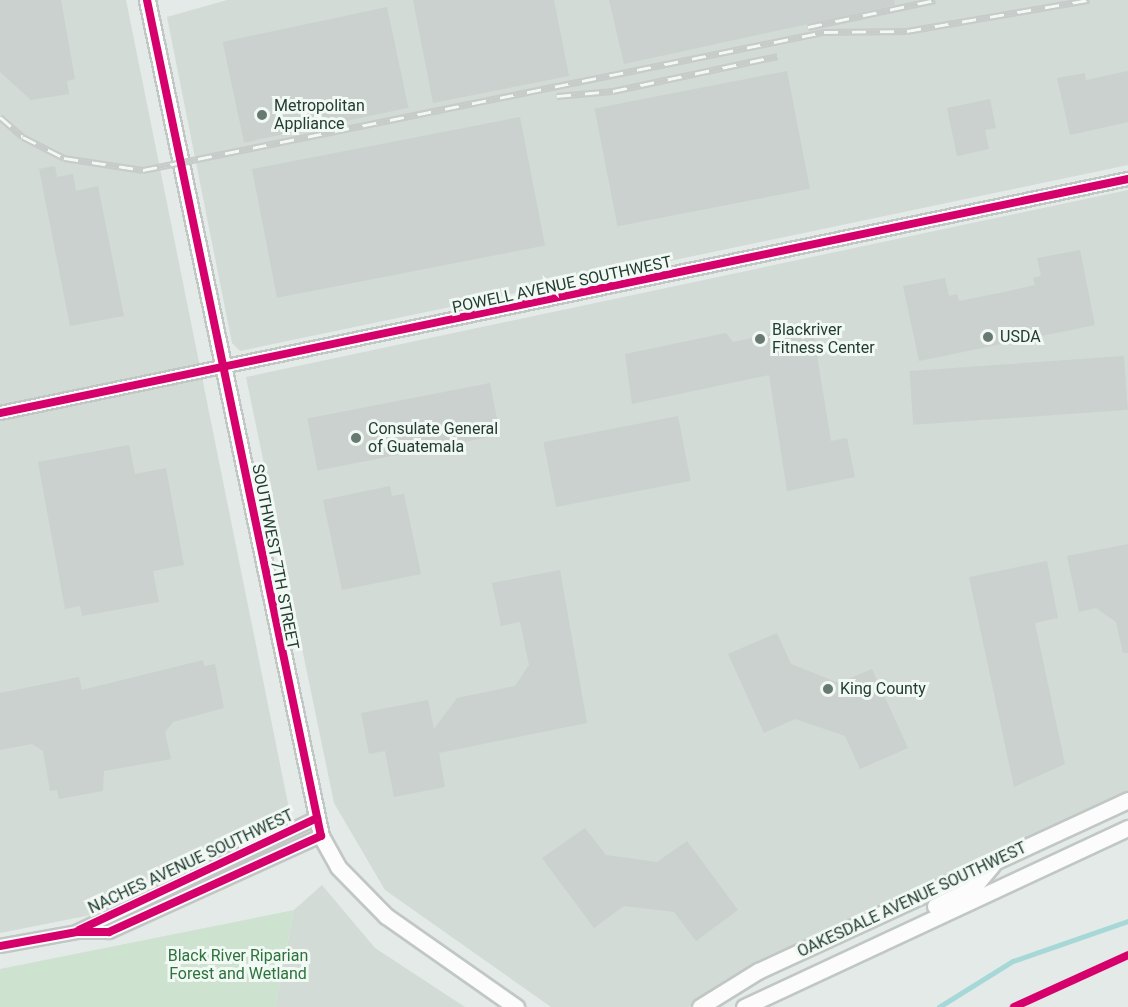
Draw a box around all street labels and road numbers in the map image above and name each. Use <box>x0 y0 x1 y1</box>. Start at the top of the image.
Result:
street label: POWELL AVENUE SOUTHWEST <box>451 252 673 318</box>
street label: SOUTHWEST 7TH STREET <box>248 462 302 652</box>
street label: NACHES AVENUE SOUTHWEST <box>85 806 297 918</box>
street label: OAKESDALE AVENUE SOUTHWEST <box>794 838 1030 962</box>

